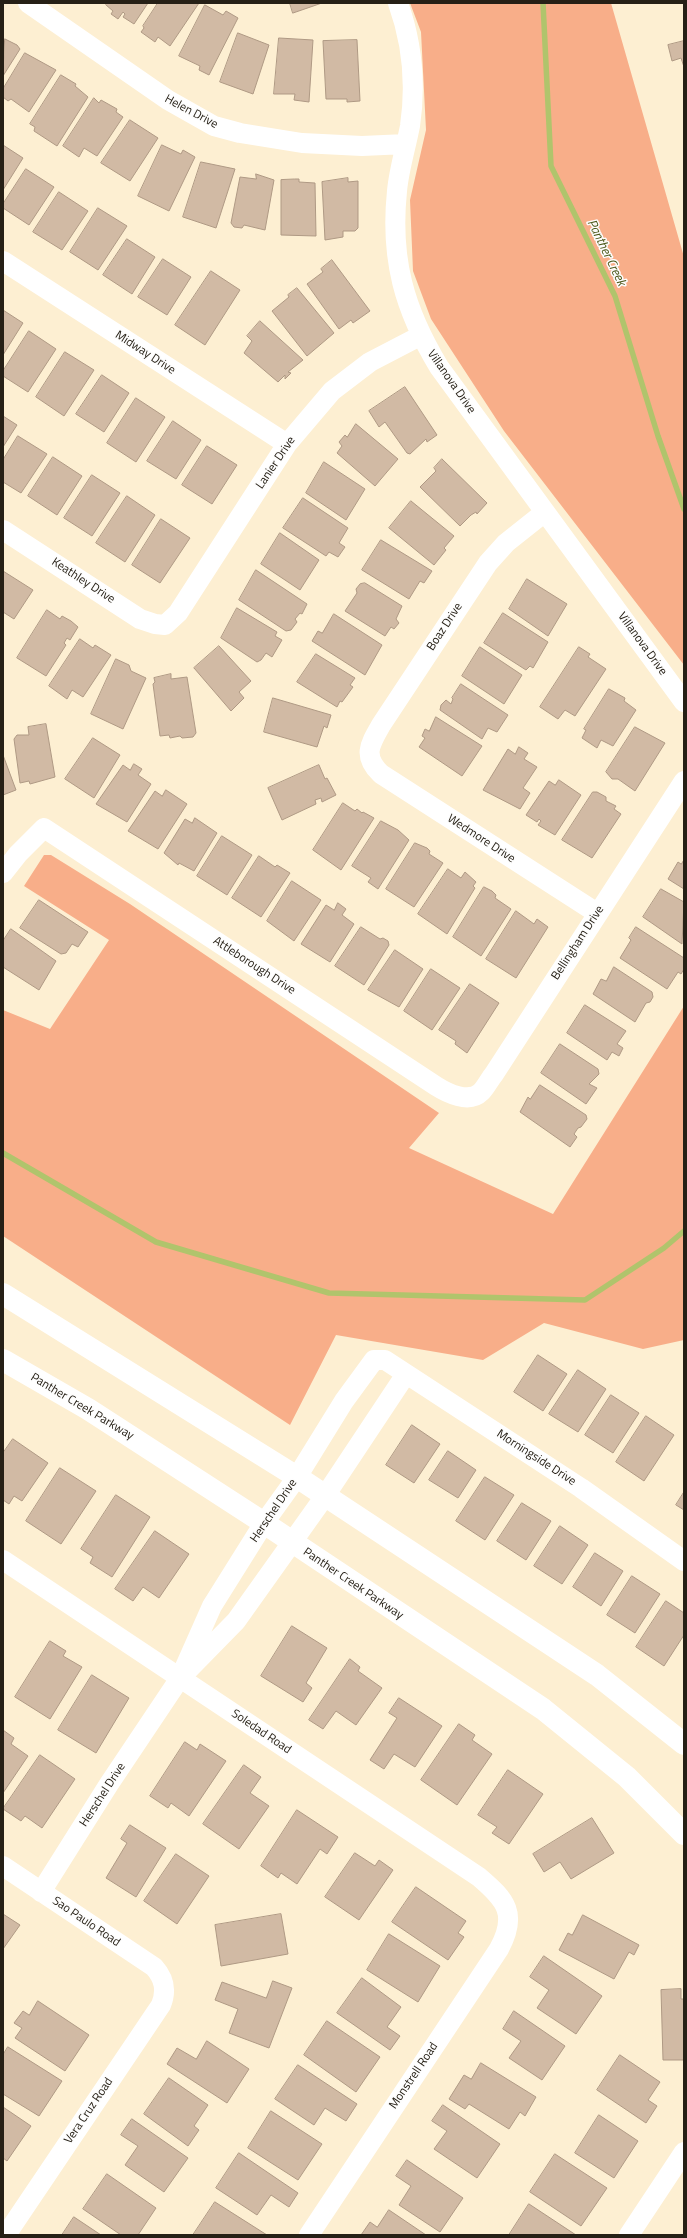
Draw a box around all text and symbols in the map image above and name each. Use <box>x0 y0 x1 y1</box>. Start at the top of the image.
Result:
street label: Helen Drive <box>162 92 220 132</box>
water label: Panther Creek <box>583 217 629 289</box>
street label: Midway Drive <box>112 328 178 378</box>
street label: Villanova Drive <box>424 347 478 417</box>
street label: Lanier Drive <box>253 434 299 492</box>
street label: Keathley Drive <box>49 555 117 607</box>
street label: Boaz Drive <box>424 600 466 654</box>
street label: Villanova Drive <box>614 610 670 678</box>
street label: Wedmore Drive <box>444 812 518 866</box>
street label: Bellingham Drive <box>549 903 607 983</box>
street label: Attleborough Drive <box>210 934 298 998</box>
street label: Panther Creek Parkway <box>28 1370 136 1444</box>
street label: Morningside Drive <box>494 1427 578 1489</box>
street label: Herschel Drive <box>248 1477 300 1545</box>
street label: Panther Creek Parkway <box>300 1545 406 1623</box>
street label: Soledad Road <box>228 1707 294 1757</box>
street label: Herschel Drive <box>77 1760 129 1830</box>
street label: Sao Paulo Road <box>49 1894 123 1950</box>
street label: Monstrell Road <box>387 2040 441 2112</box>
street label: Vera Cruz Road <box>62 2075 116 2147</box>

